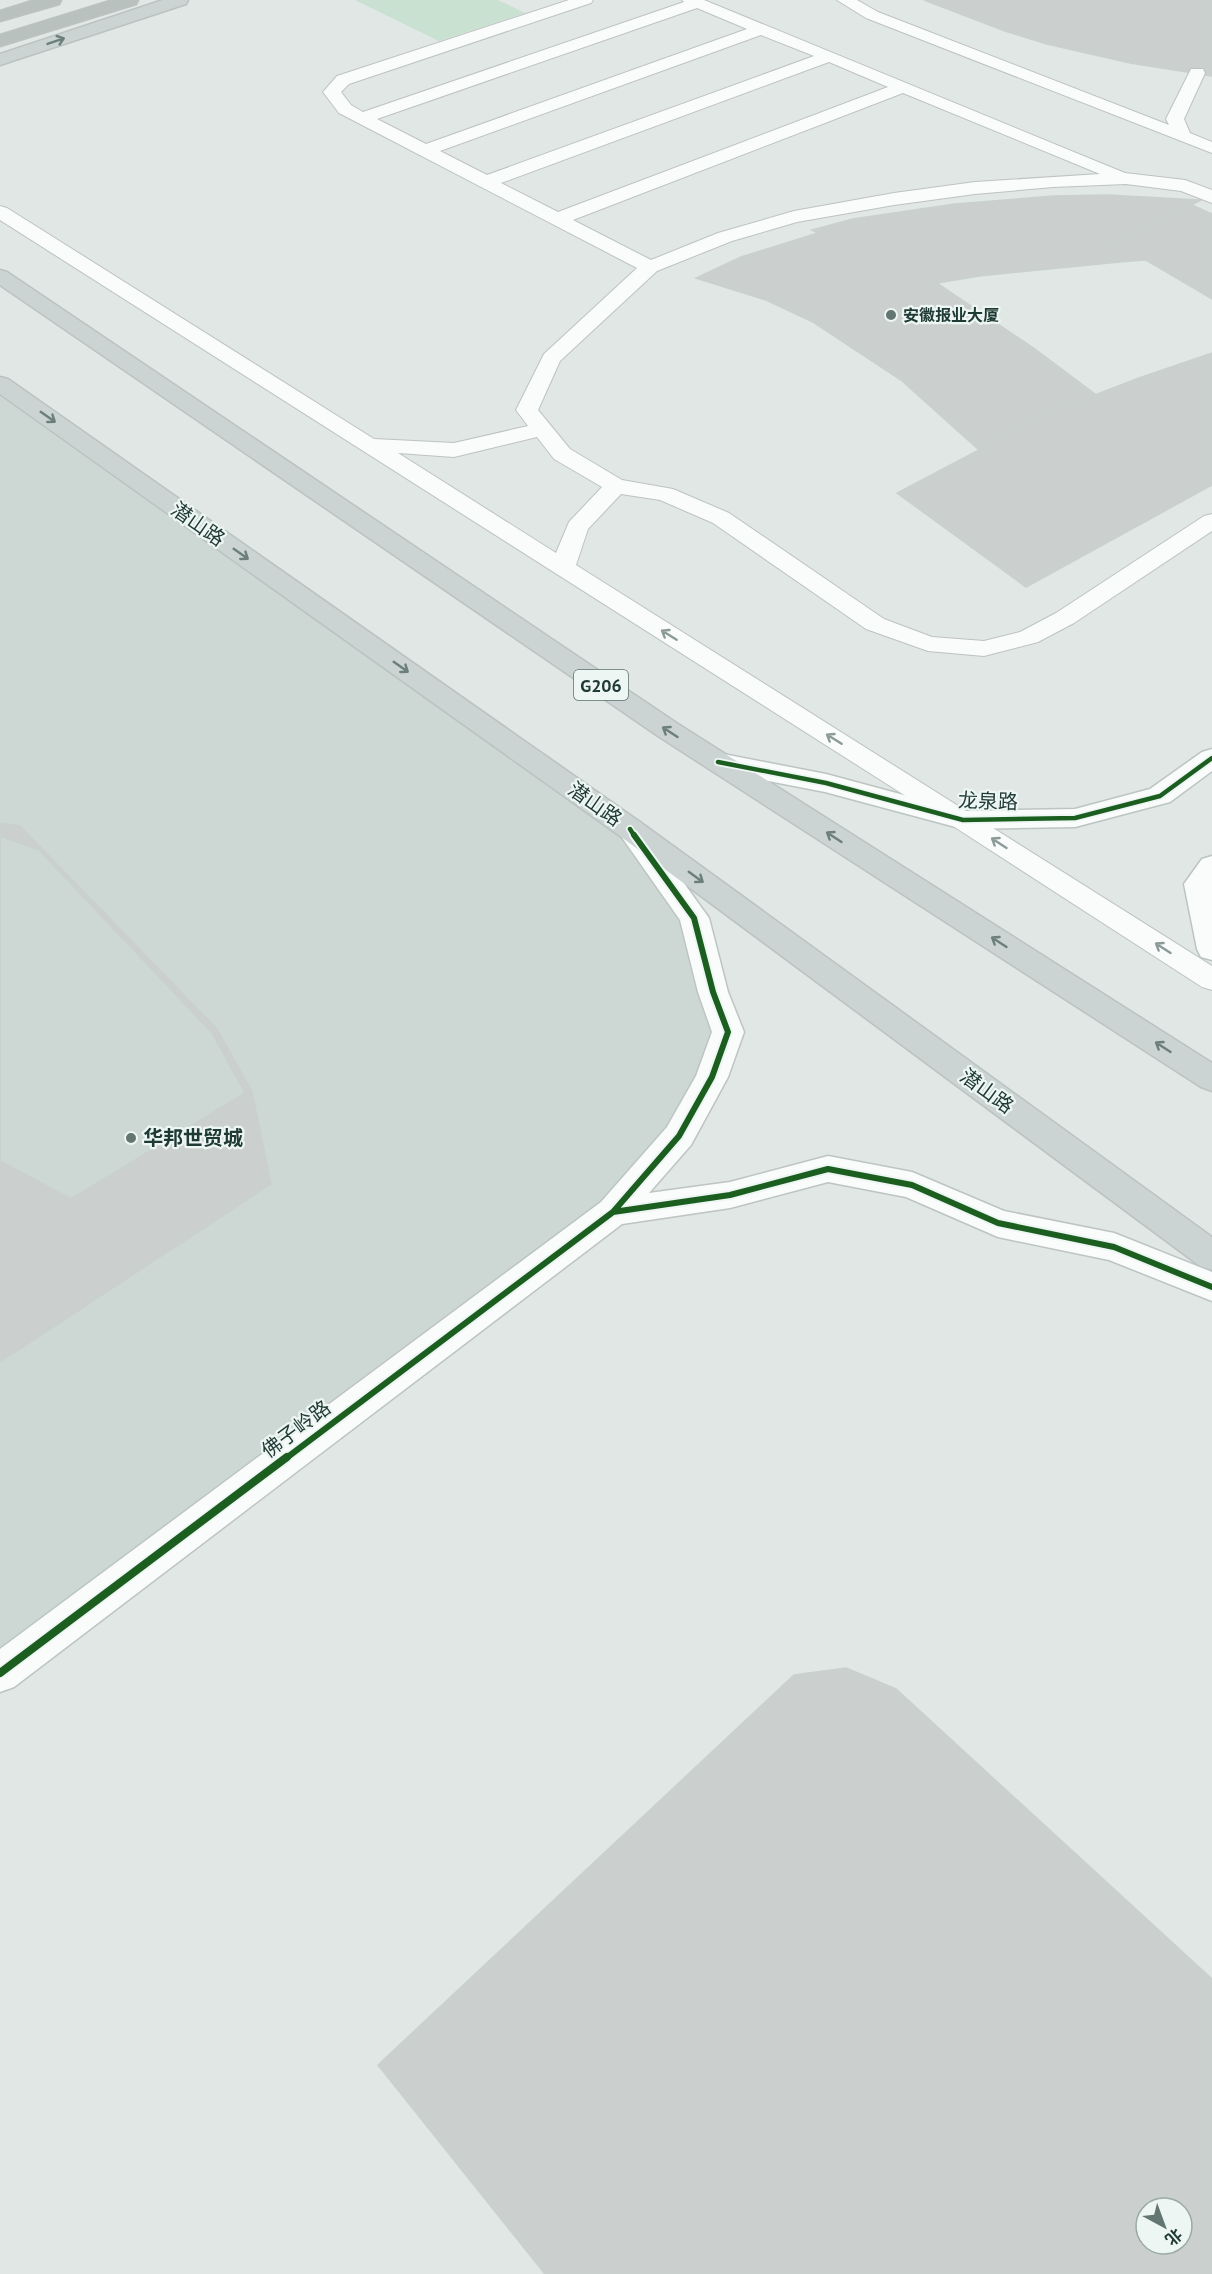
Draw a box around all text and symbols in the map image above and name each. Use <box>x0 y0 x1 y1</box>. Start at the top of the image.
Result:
one-way arrow <box>46 35 64 46</box>
place label: 安徽报业大厦 <box>903 305 999 325</box>
marker: 安徽报业大厦 <box>884 308 898 322</box>
one-way arrow <box>39 411 55 424</box>
street label: 潜山路 <box>166 496 230 552</box>
one-way arrow <box>233 548 249 560</box>
one-way arrow <box>661 628 678 640</box>
one-way arrow <box>392 661 408 673</box>
road number: G206 <box>574 670 628 700</box>
one-way arrow <box>662 725 679 737</box>
one-way arrow <box>826 732 843 744</box>
street label: 潜山路 <box>563 776 627 832</box>
street label: 龙泉路 <box>958 787 1018 815</box>
one-way arrow <box>826 830 843 842</box>
one-way arrow <box>991 836 1008 848</box>
one-way arrow <box>688 871 704 883</box>
one-way arrow <box>991 936 1007 948</box>
one-way arrow <box>1155 942 1172 954</box>
one-way arrow <box>1155 1041 1172 1053</box>
street label: 潜山路 <box>955 1063 1019 1119</box>
place label: 华邦世贸城 <box>143 1125 243 1151</box>
marker: 华邦世贸城 <box>124 1131 138 1145</box>
street label: 佛子岭路 <box>256 1395 336 1463</box>
north arrow <box>1134 2196 1194 2256</box>
text: 北 <box>1161 2225 1186 2250</box>

